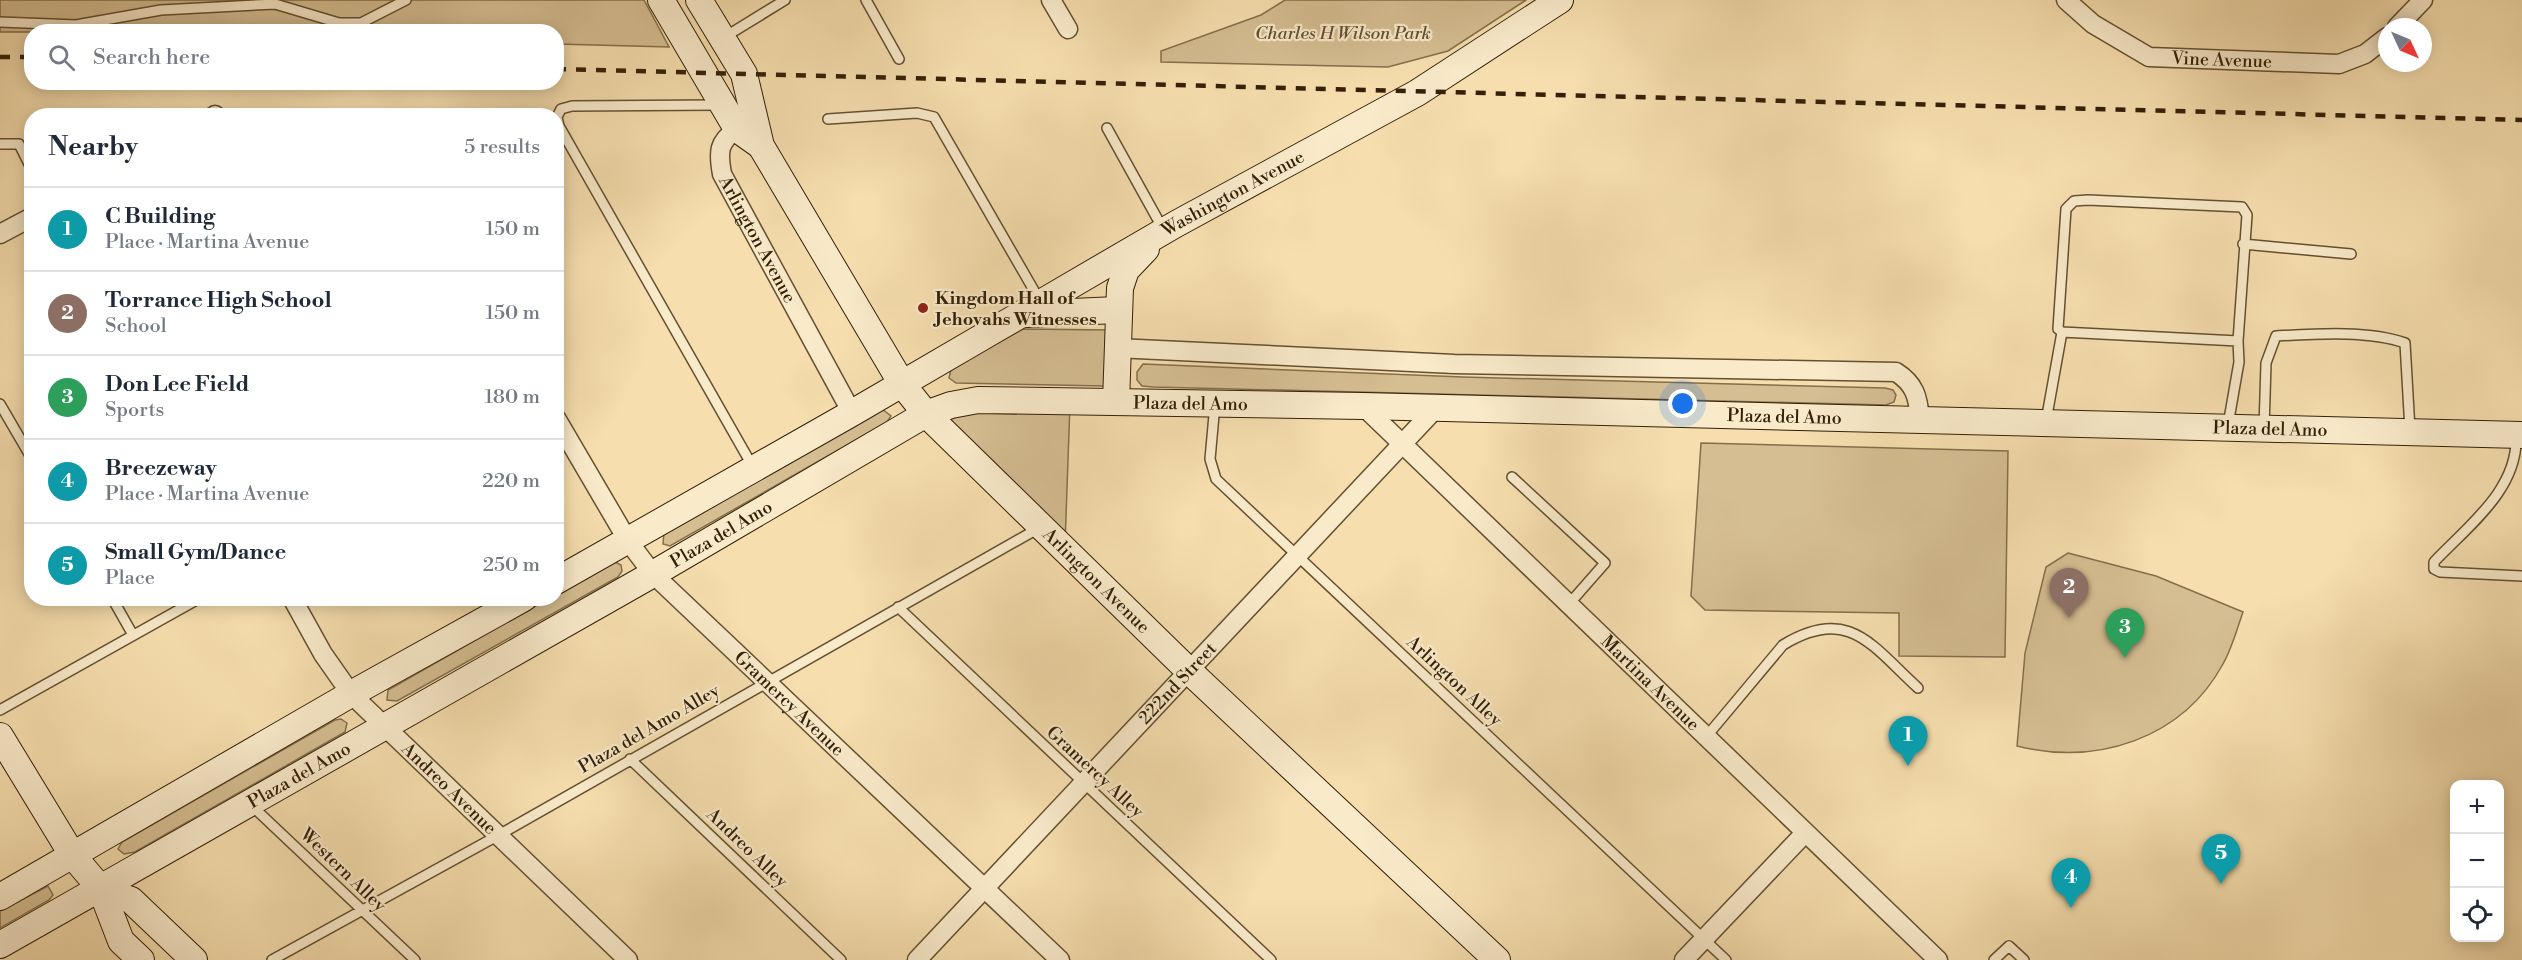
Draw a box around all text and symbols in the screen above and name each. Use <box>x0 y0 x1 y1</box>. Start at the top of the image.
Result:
north arrow <box>2378 18 2432 72</box>
park label: Charles H Wilson Park <box>1255 22 1431 45</box>
search box <box>24 24 564 90</box>
icon: search <box>45 41 78 74</box>
text: Search here <box>93 44 210 71</box>
street label: Vine Avenue <box>2170 46 2273 73</box>
text: Nearby <box>48 131 138 163</box>
text: 5 results <box>464 135 540 160</box>
street label: Washington Avenue <box>1156 145 1308 242</box>
street label: Arlington Avenue <box>713 171 801 307</box>
text: C Building <box>105 203 215 230</box>
text: 1 <box>63 217 72 242</box>
text: 150 m <box>485 217 540 242</box>
text: Place · Martina Avenue <box>105 230 309 255</box>
text: Torrance High School <box>105 287 332 314</box>
place label: Kingdom Hall of Jehovahs Witnesses <box>932 287 1097 331</box>
text: 2 <box>61 301 74 326</box>
text: 150 m <box>485 301 540 326</box>
marker: Kingdom Hall of Jehovahs Witnesses <box>916 301 930 315</box>
text: School <box>105 314 167 339</box>
text: Don Lee Field <box>105 371 249 398</box>
text: 3 <box>61 385 74 410</box>
text: 180 m <box>485 385 540 410</box>
your location <box>1668 389 1697 418</box>
street label: Plaza del Amo <box>1133 391 1248 416</box>
text: Sports <box>105 398 164 423</box>
street label: Plaza del Amo <box>1727 404 1842 429</box>
street label: Plaza del Amo <box>2212 416 2328 442</box>
text: Breezeway <box>105 455 217 482</box>
text: 4 <box>61 469 74 494</box>
text: 220 m <box>482 469 540 494</box>
text: Place · Martina Avenue <box>105 482 309 507</box>
street label: Plaza del Amo <box>666 495 776 573</box>
street label: Arlington Avenue <box>1037 522 1155 638</box>
text: Small Gym/Dance <box>105 539 286 566</box>
text: 5 <box>61 553 74 578</box>
text: 250 m <box>483 553 540 578</box>
text: Place <box>105 566 155 591</box>
pin: 2 <box>2050 568 2088 618</box>
pin: 3 <box>2106 608 2144 658</box>
street label: Arlington Alley <box>1401 630 1507 731</box>
street label: Martina Avenue <box>1596 630 1705 736</box>
street label: 222nd Street <box>1133 637 1222 729</box>
street label: Gramercy Avenue <box>730 646 849 761</box>
street label: Plaza del Amo Alley <box>574 679 724 779</box>
pin: 1 <box>1888 716 1928 766</box>
street label: Gramercy Alley <box>1042 721 1149 823</box>
street label: Plaza del Amo <box>243 737 355 813</box>
street label: Andreo Avenue <box>396 737 502 839</box>
map controls <box>2450 780 2504 942</box>
button: + <box>2450 780 2504 834</box>
street label: Andreo Alley <box>701 803 793 893</box>
street label: Western Alley <box>294 823 391 917</box>
pin: 5 <box>2202 834 2240 884</box>
button: − <box>2450 834 2504 888</box>
pin: 4 <box>2052 858 2090 908</box>
button: locate <box>2450 888 2504 942</box>

